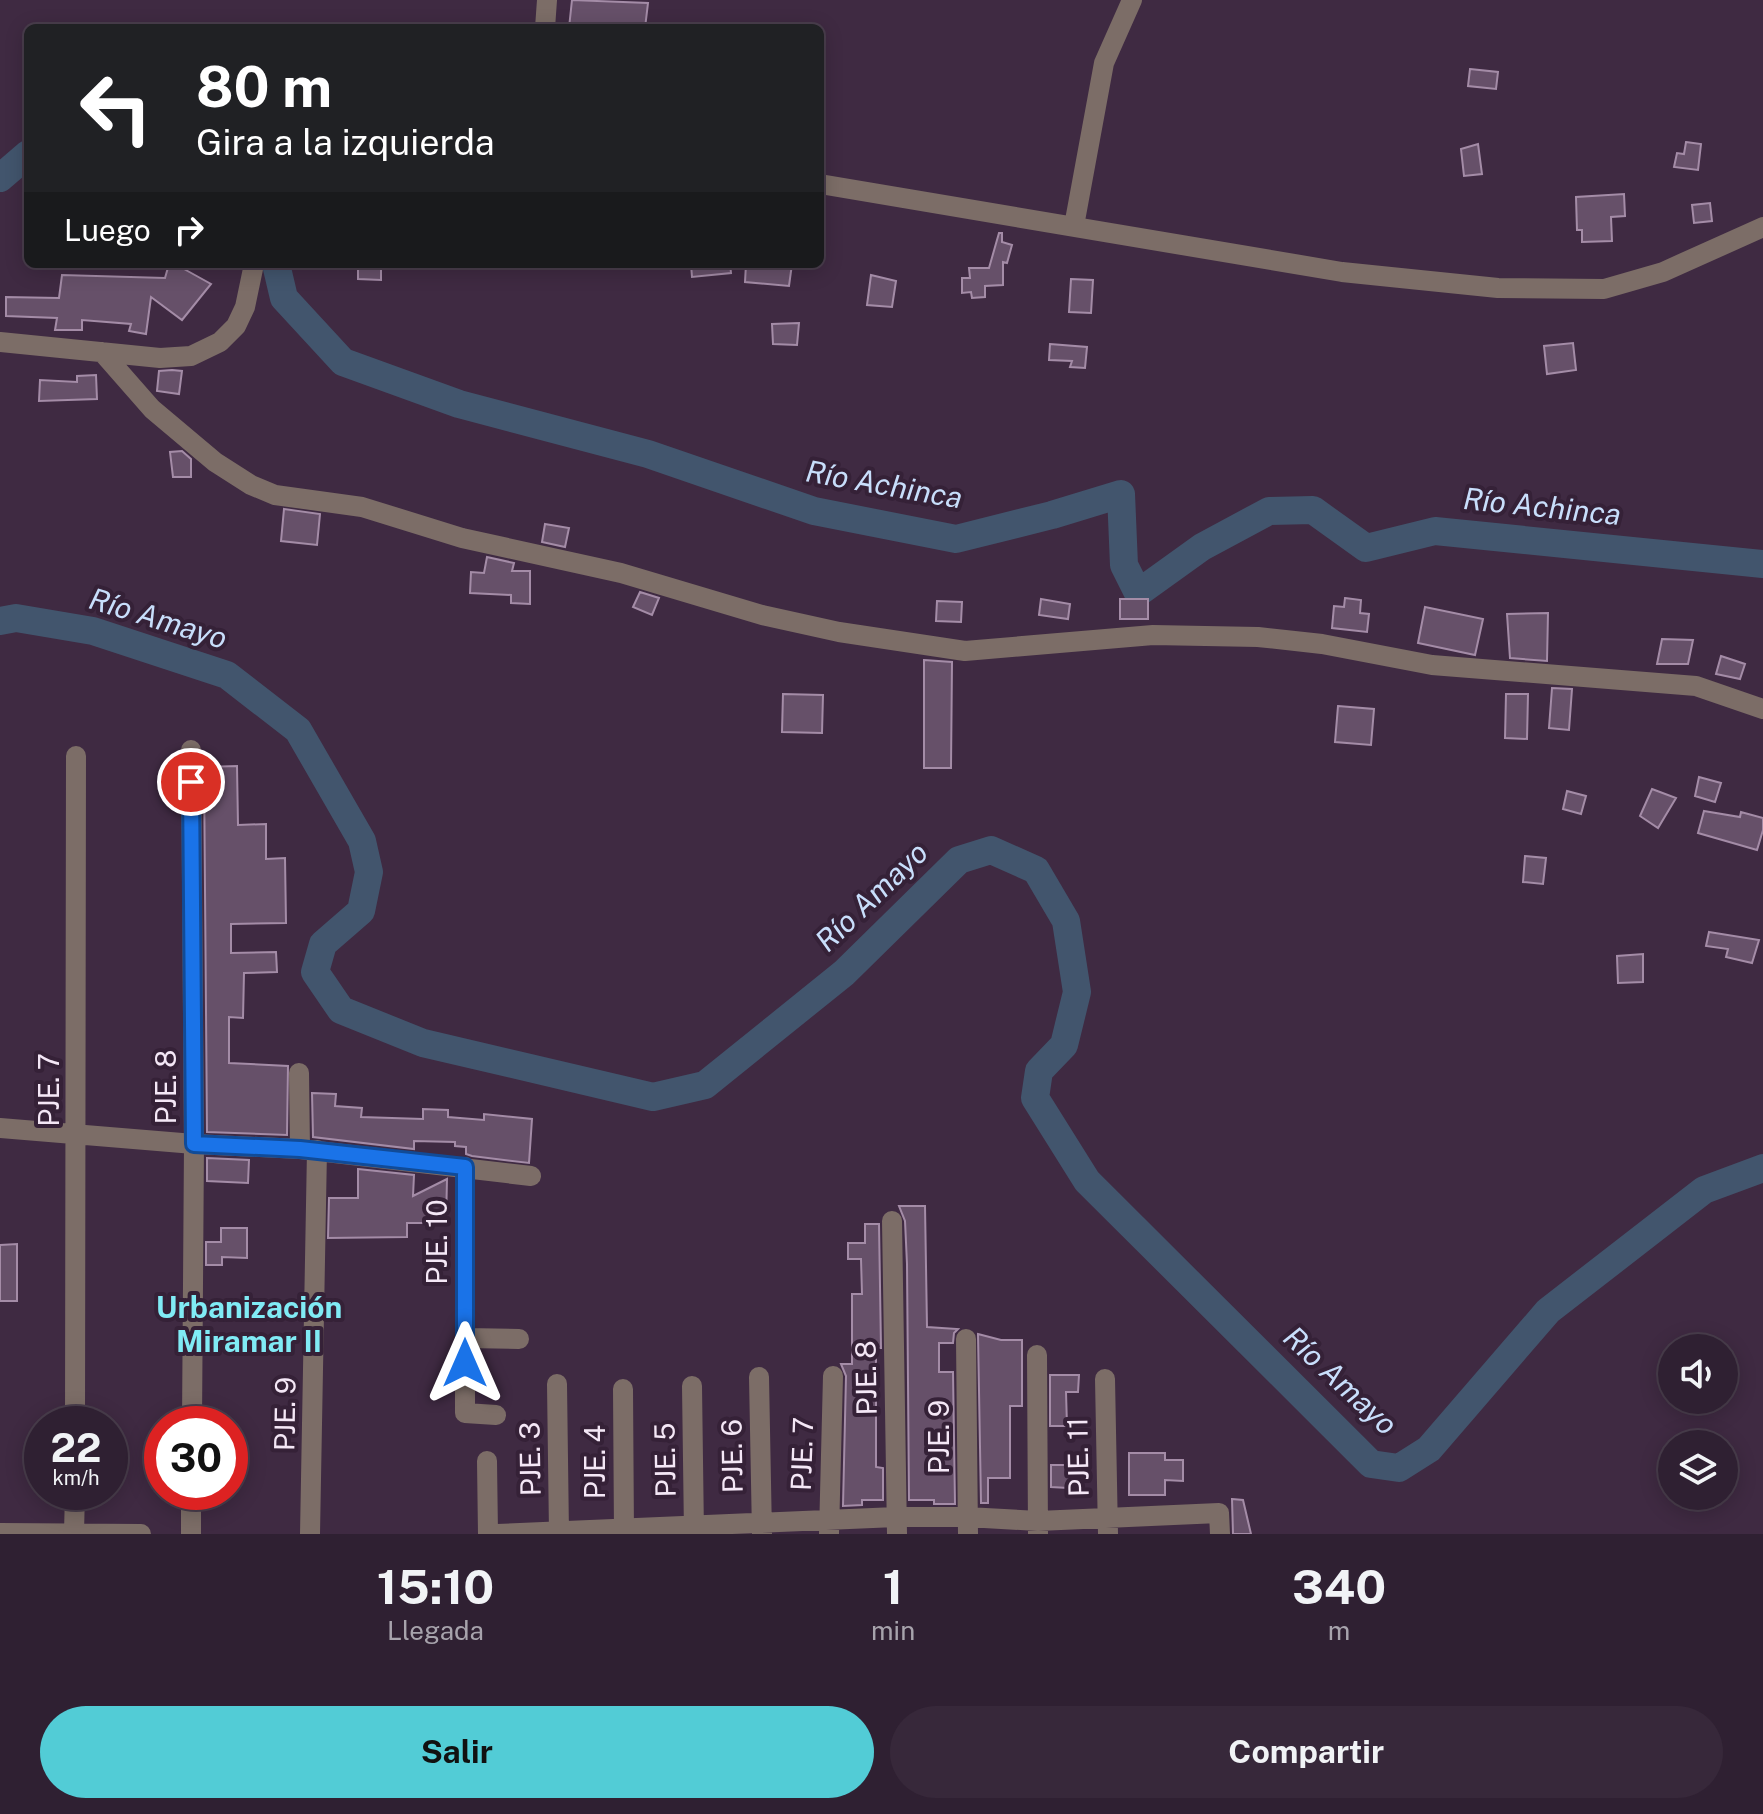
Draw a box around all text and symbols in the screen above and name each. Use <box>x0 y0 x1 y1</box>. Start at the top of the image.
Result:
text: 80 m <box>196 54 332 120</box>
icon: left <box>64 56 168 160</box>
text: Gira a la izquierda <box>196 121 495 163</box>
icon: right <box>167 208 211 252</box>
text: Luego <box>64 212 151 248</box>
water label: Río Achinca <box>803 453 965 515</box>
water label: Río Achinca <box>1462 480 1623 532</box>
water label: Río Amayo <box>85 580 232 656</box>
pin <box>157 748 225 816</box>
icon: arrive <box>169 760 213 804</box>
water label: Río Amayo <box>808 834 935 959</box>
street label: PJE. 8 <box>149 1050 182 1124</box>
street label: PJE. 7 <box>32 1053 65 1127</box>
street label: PJE. 10 <box>420 1199 453 1285</box>
district label: Urbanización Miramar II <box>156 1289 342 1359</box>
water label: Río Amayo <box>1276 1319 1405 1442</box>
position arrow <box>423 1321 507 1405</box>
map controls <box>1658 1334 1738 1510</box>
button: sound <box>1658 1334 1738 1414</box>
street label: PJE. 8 <box>848 1340 883 1416</box>
street label: PJE. 9 <box>267 1377 302 1451</box>
street label: PJE. 9 <box>922 1400 955 1474</box>
speed limit sign: 30 <box>144 1406 248 1510</box>
street label: PJE. 7 <box>784 1417 819 1491</box>
street label: PJE. 11 <box>1060 1417 1095 1497</box>
street label: PJE. 6 <box>714 1419 749 1493</box>
street label: PJE. 3 <box>512 1421 547 1497</box>
street label: PJE. 5 <box>647 1422 682 1498</box>
text: 22 <box>51 1424 101 1471</box>
street label: PJE. 4 <box>578 1425 611 1499</box>
button: layers <box>1658 1430 1738 1510</box>
text: km/h <box>52 1466 100 1490</box>
text: 15:10 <box>377 1558 494 1615</box>
text: 1 <box>883 1558 903 1615</box>
text: 340 <box>1292 1558 1386 1615</box>
text: Llegada <box>387 1615 484 1646</box>
text: min <box>871 1615 915 1646</box>
text: m <box>1328 1615 1350 1646</box>
button: Salir <box>40 1706 874 1798</box>
button: Compartir <box>890 1706 1723 1798</box>

